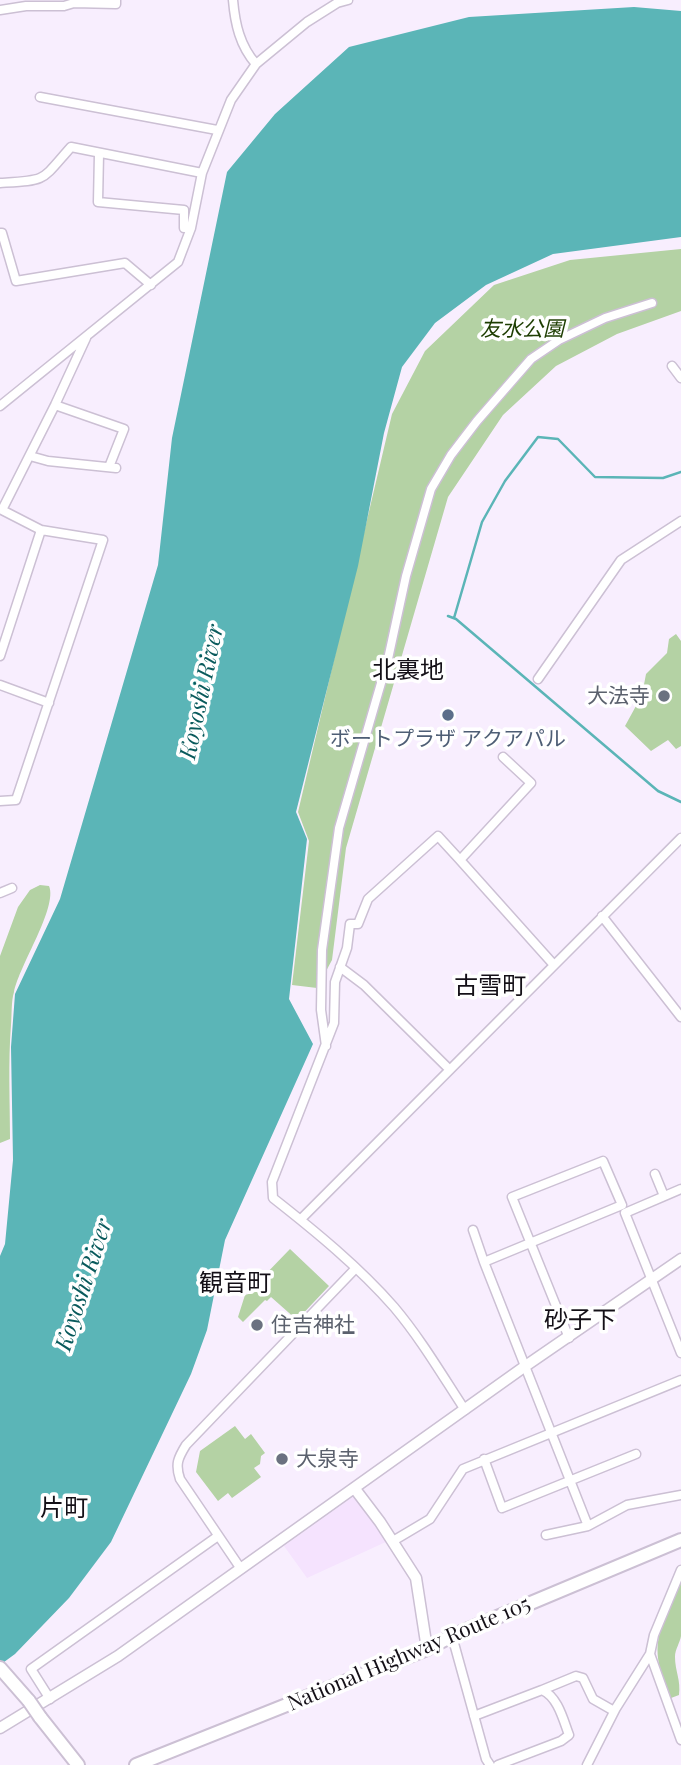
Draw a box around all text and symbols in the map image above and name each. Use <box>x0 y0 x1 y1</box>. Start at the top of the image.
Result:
park label: 友水公園 <box>480 316 564 342</box>
water label: Koyoshi River <box>174 622 230 762</box>
district label: 北裏地 <box>372 657 444 685</box>
place label: 大法寺 <box>587 683 650 709</box>
marker: 大法寺 <box>656 688 672 704</box>
marker: ボートプラザ アクアパル <box>440 707 456 723</box>
place label: ボートプラザ アクアパル <box>330 726 566 752</box>
district label: 古雪町 <box>454 973 526 1001</box>
water label: Koyoshi River <box>50 1216 118 1354</box>
district label: 観音町 <box>199 1270 271 1298</box>
district label: 砂子下 <box>544 1307 616 1335</box>
place label: 住吉神社 <box>271 1312 355 1338</box>
marker: 住吉神社 <box>249 1317 265 1333</box>
place label: 大泉寺 <box>296 1446 359 1472</box>
marker: 大泉寺 <box>274 1451 290 1467</box>
district label: 片町 <box>40 1495 88 1523</box>
street label: National Highway Route 105 <box>284 1591 534 1717</box>

